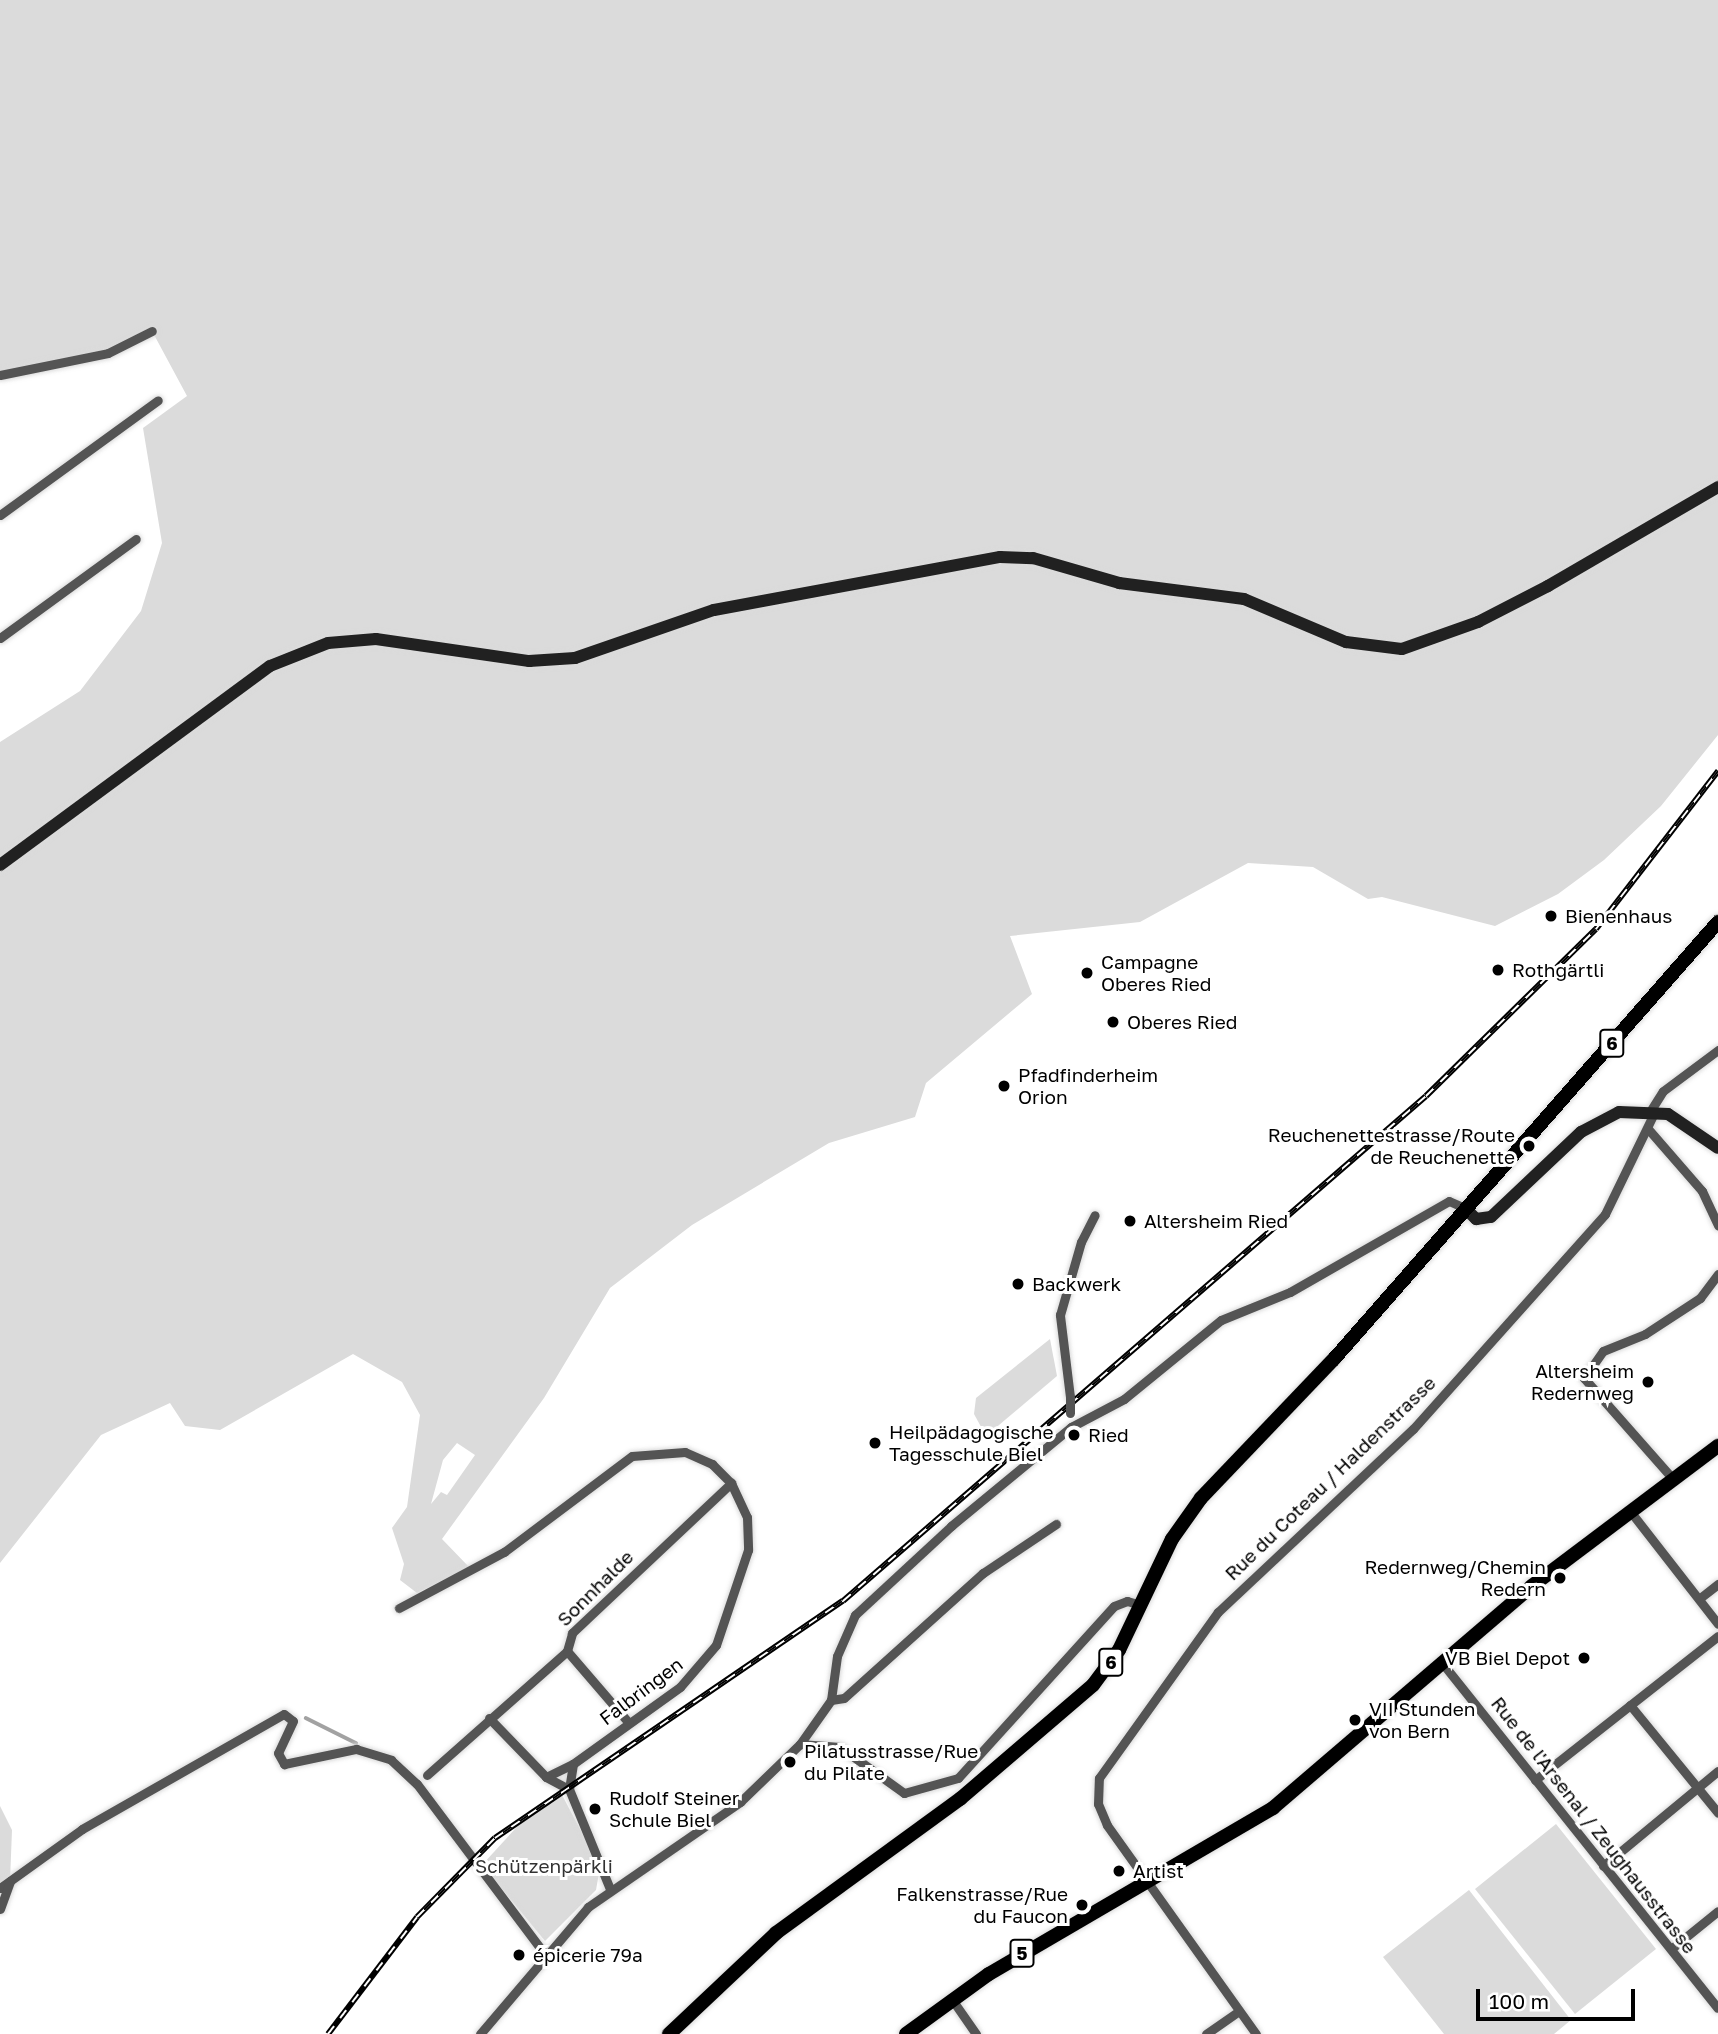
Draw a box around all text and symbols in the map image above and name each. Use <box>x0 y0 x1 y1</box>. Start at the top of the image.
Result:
place label: Bienenhaus <box>1565 905 1672 927</box>
marker: Bienenhaus <box>1543 908 1559 924</box>
place label: Campagne Oberes Ried <box>1101 951 1212 995</box>
place label: Rothgärtli <box>1512 959 1604 981</box>
marker: Rothgärtli <box>1490 962 1506 978</box>
marker: Campagne Oberes Ried <box>1079 965 1095 981</box>
place label: Oberes Ried <box>1127 1011 1238 1033</box>
marker: Oberes Ried <box>1105 1014 1121 1030</box>
road number: 6 <box>1598 1028 1626 1058</box>
place label: Pfadfinderheim Orion <box>1018 1064 1158 1108</box>
marker: Pfadfinderheim Orion <box>996 1078 1012 1094</box>
place label: Reuchenettestrasse/Route de Reuchenette <box>1268 1124 1515 1168</box>
marker: Reuchenettestrasse/Route de Reuchenette <box>1521 1138 1537 1154</box>
place label: Altersheim Ried <box>1144 1210 1288 1232</box>
marker: Altersheim Ried <box>1122 1213 1138 1229</box>
place label: Backwerk <box>1032 1273 1121 1295</box>
marker: Backwerk <box>1010 1276 1026 1292</box>
place label: Altersheim Redernweg <box>1531 1360 1634 1404</box>
street label: Rue du Coteau / Haldenstrasse <box>1220 1371 1440 1585</box>
marker: Altersheim Redernweg <box>1640 1374 1656 1390</box>
place label: Heilpädagogische Tagesschule Biel <box>889 1421 1053 1465</box>
place label: Ried <box>1088 1424 1129 1446</box>
marker: Ried <box>1066 1427 1082 1443</box>
marker: Heilpädagogische Tagesschule Biel <box>867 1435 883 1451</box>
street label: Sonnhalde <box>552 1545 638 1631</box>
place label: Redernweg/Chemin Redern <box>1364 1556 1546 1600</box>
marker: Redernweg/Chemin Redern <box>1552 1570 1568 1586</box>
road number: 6 <box>1097 1647 1125 1676</box>
place label: VB Biel Depot <box>1445 1647 1570 1669</box>
marker: VB Biel Depot <box>1576 1650 1592 1666</box>
street label: Falbringen <box>595 1652 687 1730</box>
street label: Rue de l'Arsenal / Zeughausstrasse <box>1487 1692 1701 1958</box>
place label: VII Stunden von Bern <box>1369 1698 1475 1742</box>
marker: VII Stunden von Bern <box>1347 1712 1363 1728</box>
place label: Pilatusstrasse/Rue du Pilate <box>804 1740 978 1784</box>
marker: Pilatusstrasse/Rue du Pilate <box>782 1754 798 1770</box>
place label: Rudolf Steiner Schule Biel <box>609 1787 739 1831</box>
marker: Rudolf Steiner Schule Biel <box>587 1801 603 1817</box>
park label: Schützenpärkli <box>475 1855 613 1877</box>
place label: Artist <box>1133 1860 1184 1882</box>
marker: Artist <box>1111 1863 1127 1879</box>
place label: Falkenstrasse/Rue du Faucon <box>896 1883 1068 1927</box>
marker: Falkenstrasse/Rue du Faucon <box>1074 1897 1090 1913</box>
road number: 5 <box>1008 1938 1036 1968</box>
place label: épicerie 79a <box>533 1944 643 1966</box>
marker: épicerie 79a <box>511 1947 527 1963</box>
scale bar <box>1480 1974 1639 2018</box>
text: 100 m <box>1489 1988 1549 2014</box>

